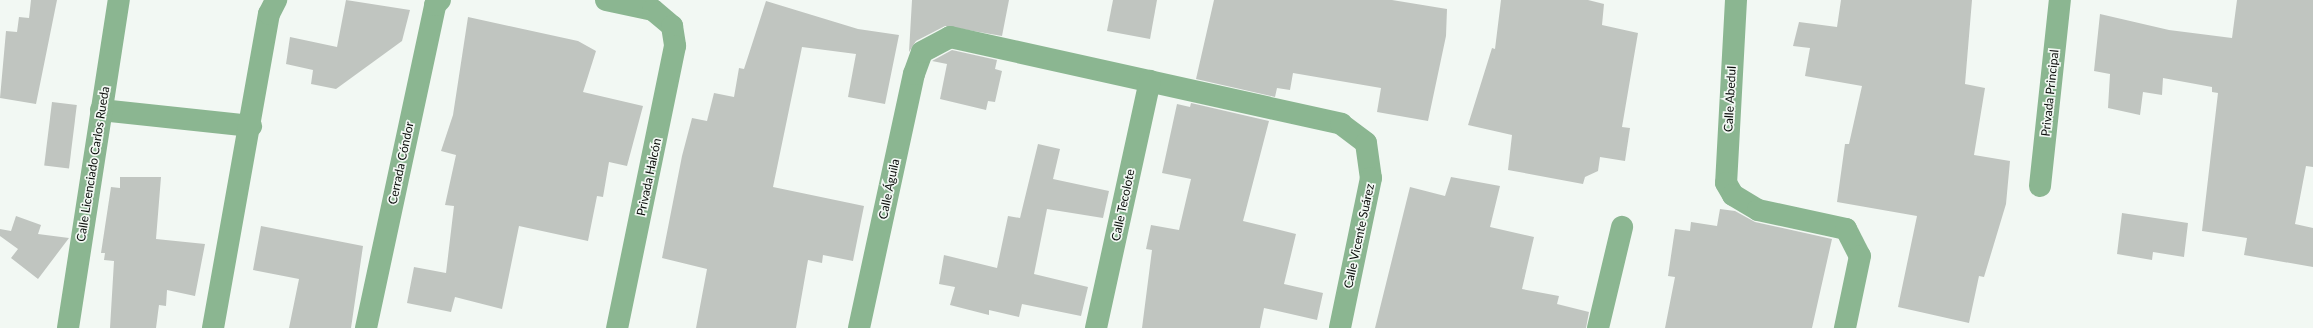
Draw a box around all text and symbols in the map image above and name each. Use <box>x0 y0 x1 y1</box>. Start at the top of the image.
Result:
street label: Privada Principal <box>2038 49 2062 137</box>
street label: Calle Abedul <box>1721 65 1739 133</box>
street label: Calle Licenciado Carlos Rueda <box>74 85 112 243</box>
street label: Cerrada Cóndor <box>385 120 417 206</box>
street label: Privada Halcón <box>634 137 664 217</box>
street label: Calle Águila <box>876 157 902 221</box>
street label: Calle Tecolote <box>1108 168 1138 242</box>
street label: Calle Vicente Suárez <box>1341 182 1377 290</box>

